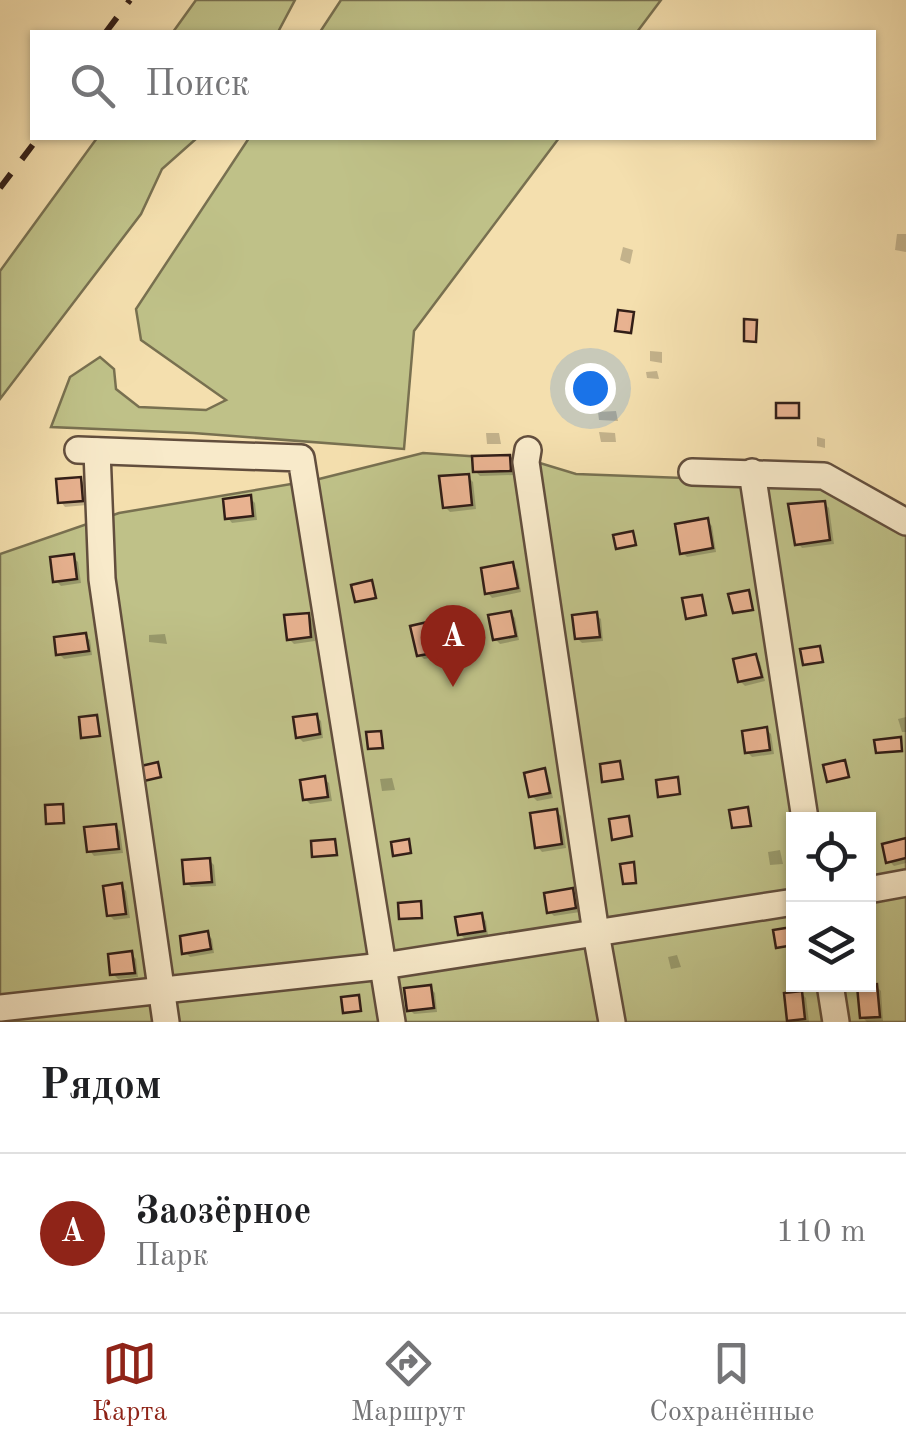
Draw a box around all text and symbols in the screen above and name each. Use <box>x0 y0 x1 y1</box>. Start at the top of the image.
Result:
search box <box>30 30 876 140</box>
icon: search <box>65 58 120 113</box>
text: Поиск <box>145 66 250 104</box>
your location <box>565 363 616 414</box>
pin: A <box>420 604 486 687</box>
map controls <box>786 812 876 992</box>
button: locate <box>786 812 876 902</box>
button: layers <box>786 902 876 992</box>
text: Рядом <box>40 1066 162 1108</box>
text: Заозёрное <box>135 1194 311 1232</box>
text: A <box>60 1217 85 1249</box>
text: 110 m <box>776 1217 866 1249</box>
text: Парк <box>135 1241 209 1273</box>
tab: Карта <box>92 1336 167 1431</box>
tab: Маршрут <box>351 1336 466 1431</box>
tab: Сохранённые <box>649 1336 814 1431</box>

